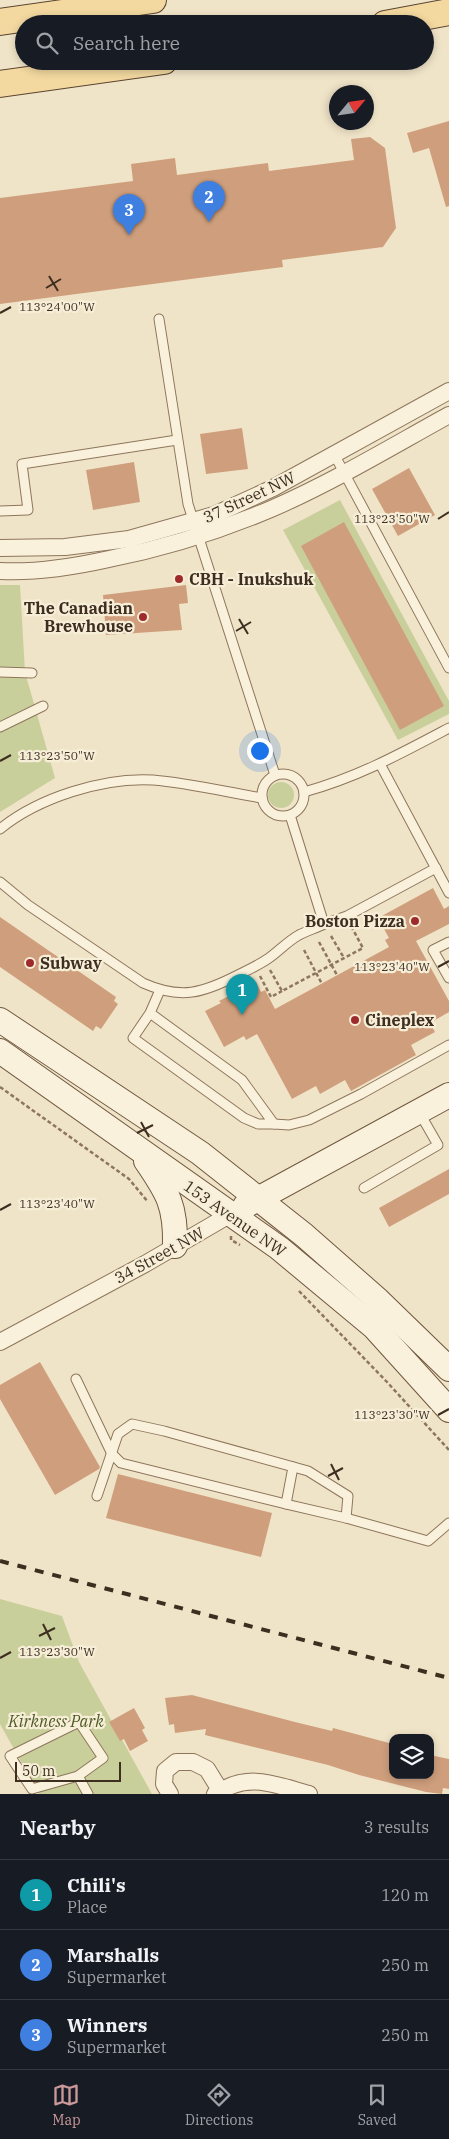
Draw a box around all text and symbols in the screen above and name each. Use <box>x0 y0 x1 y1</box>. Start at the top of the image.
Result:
search box <box>15 15 434 70</box>
icon: search <box>33 29 61 57</box>
text: Search here <box>73 31 180 55</box>
north arrow <box>329 85 374 130</box>
pin: 2 <box>193 181 225 222</box>
pin: 3 <box>113 194 145 235</box>
text: 113°24'00"W <box>19 299 95 314</box>
street label: 37 Street NW <box>200 467 299 527</box>
text: 113°23'50"W <box>354 511 430 526</box>
place label: CBH - Inukshuk <box>189 569 313 589</box>
marker: CBH - Inukshuk <box>173 573 185 585</box>
place label: The Canadian Brewhouse <box>24 598 133 636</box>
marker: The Canadian Brewhouse <box>137 611 149 623</box>
your location <box>247 738 273 764</box>
text: 113°23'50"W <box>19 748 95 763</box>
place label: Boston Pizza <box>305 911 405 931</box>
marker: Boston Pizza <box>409 915 421 927</box>
place label: Subway <box>40 953 103 973</box>
marker: Subway <box>24 957 36 969</box>
text: 113°23'40"W <box>354 959 430 974</box>
pin: 1 <box>226 974 258 1015</box>
place label: Cineplex <box>365 1010 435 1030</box>
marker: Cineplex <box>349 1014 361 1026</box>
street label: 153 Avenue NW <box>180 1175 290 1261</box>
text: 113°23'40"W <box>19 1196 95 1211</box>
street label: 34 Street NW <box>111 1222 208 1288</box>
text: 113°23'30"W <box>354 1407 430 1422</box>
text: 113°23'30"W <box>19 1644 95 1659</box>
park label: Kirkness Park <box>7 1711 104 1731</box>
map controls <box>389 1734 434 1779</box>
button: layers <box>389 1734 434 1779</box>
scale bar <box>15 1759 121 1782</box>
text: 50 m <box>22 1762 55 1780</box>
text: Nearby <box>20 1813 96 1841</box>
text: 3 results <box>364 1817 429 1837</box>
text: Chili's <box>67 1873 126 1897</box>
text: 1 <box>31 1885 41 1905</box>
text: 120 m <box>381 1885 429 1905</box>
text: Place <box>67 1897 107 1917</box>
text: Marshalls <box>67 1943 159 1967</box>
text: 2 <box>31 1955 41 1975</box>
text: 250 m <box>381 1955 429 1975</box>
text: Supermarket <box>67 1967 166 1987</box>
text: Winners <box>67 2013 148 2037</box>
text: 3 <box>31 2025 41 2045</box>
text: 250 m <box>381 2025 429 2045</box>
text: Supermarket <box>67 2037 166 2057</box>
tab: Map <box>52 2081 81 2129</box>
tab: Directions <box>185 2081 253 2129</box>
tab: Saved <box>358 2081 397 2129</box>

